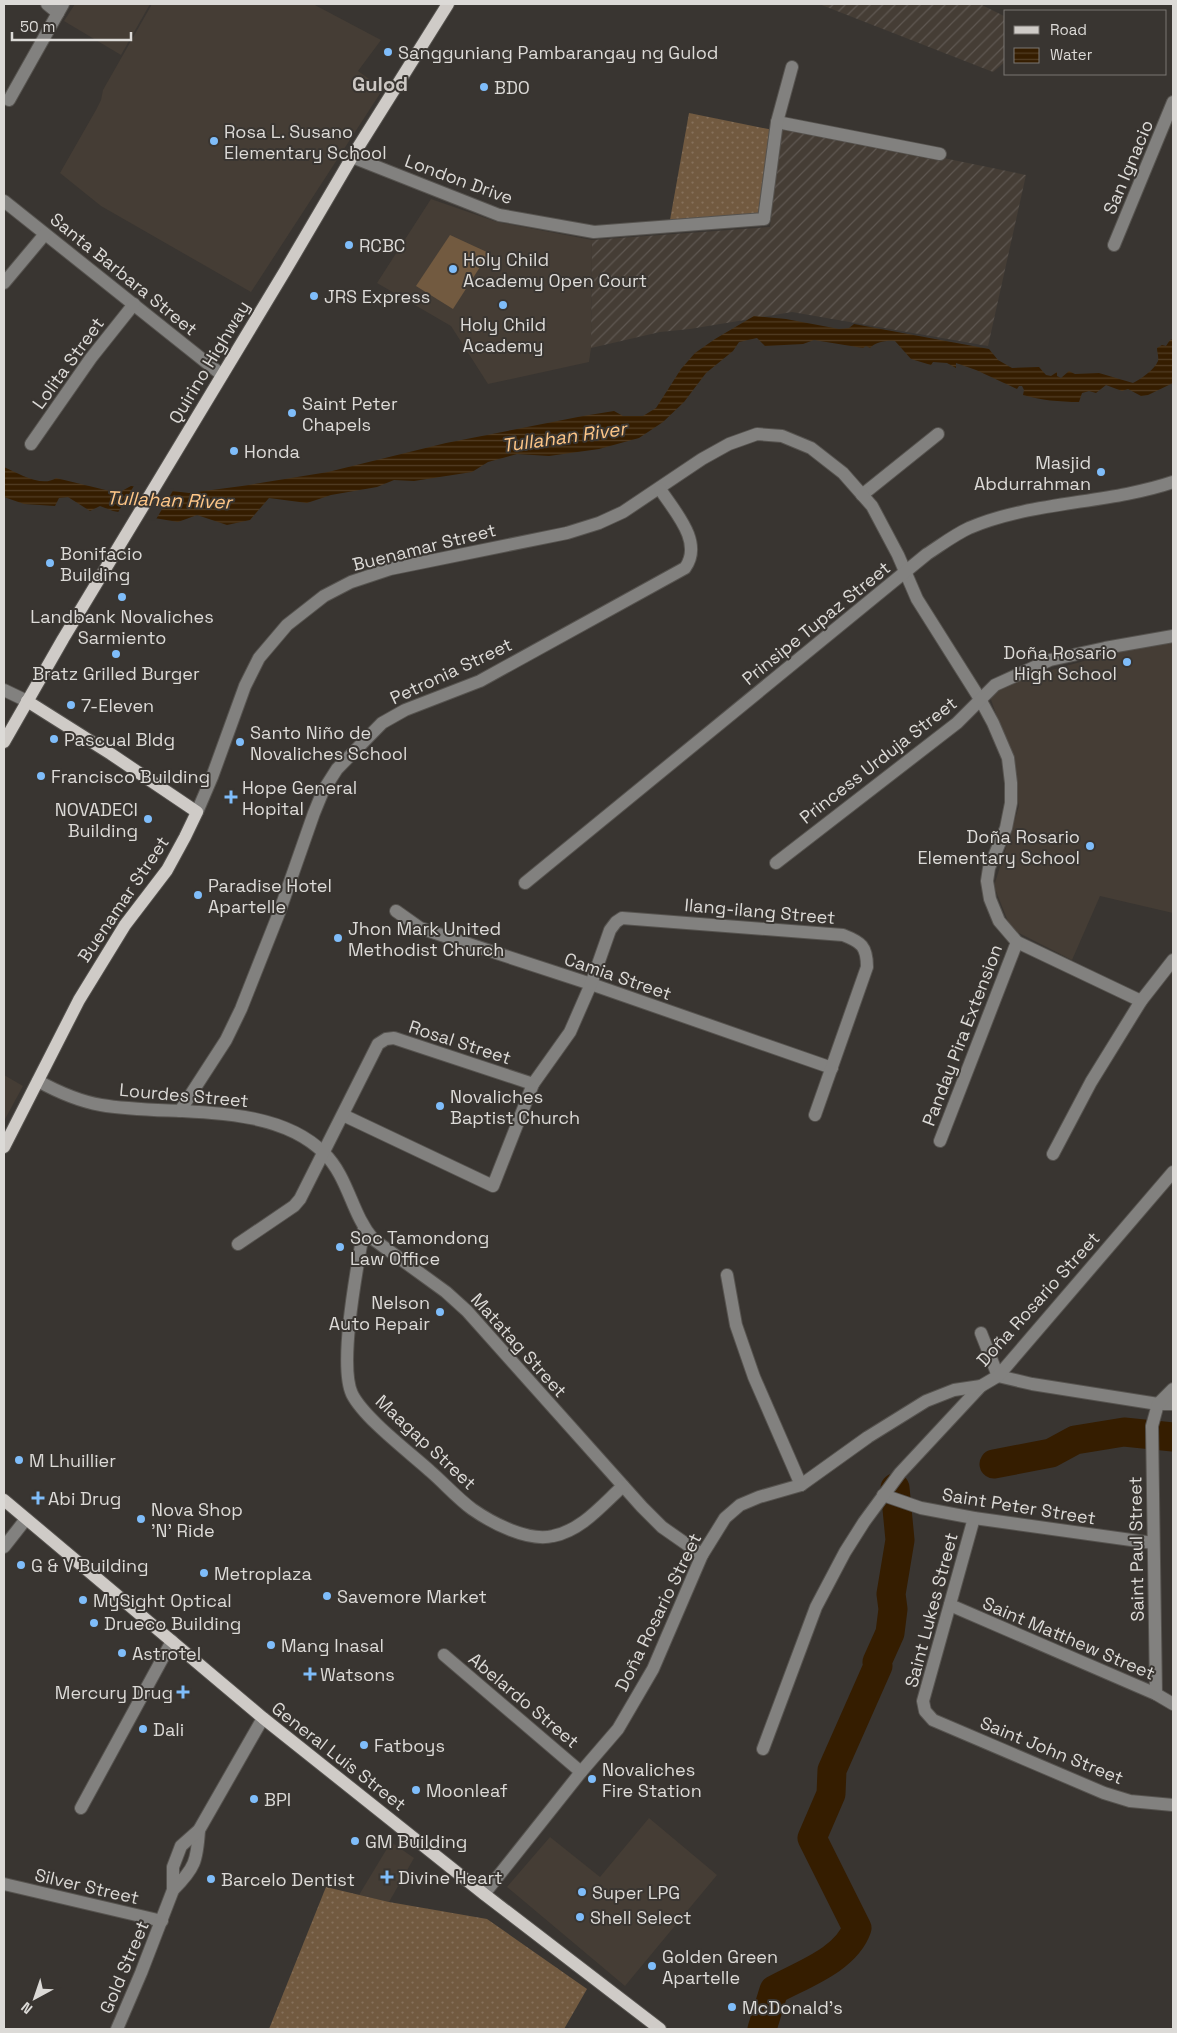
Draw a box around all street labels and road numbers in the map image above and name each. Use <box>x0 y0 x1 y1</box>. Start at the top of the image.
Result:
street label: San Ignacio <box>1098 116 1158 218</box>
street label: London Drive <box>402 149 516 209</box>
street label: Santa Barbara Street <box>46 208 202 340</box>
street label: Quirino Highway <box>163 296 255 428</box>
street label: Lolita Street <box>27 313 109 413</box>
street label: Buenamar Street <box>350 518 498 576</box>
street label: Prinsipe Tupaz Street <box>737 556 895 690</box>
street label: Petronia Street <box>386 633 516 709</box>
street label: Princess Urduja Street <box>795 691 961 829</box>
street label: Buenamar Street <box>72 832 174 966</box>
street label: Ilang-ilang Street <box>684 893 836 929</box>
street label: Panday Pira Extension <box>917 941 1007 1129</box>
street label: Camia Street <box>561 947 675 1005</box>
street label: Rosal Street <box>406 1015 514 1069</box>
street label: Lourdes Street <box>118 1078 250 1112</box>
street label: Doña Rosario Street <box>971 1227 1105 1371</box>
street label: Matatag Street <box>466 1288 572 1402</box>
street label: Maagap Street <box>371 1390 481 1494</box>
street label: Saint Paul Street <box>1123 1476 1149 1622</box>
street label: Saint Peter Street <box>940 1482 1098 1530</box>
street label: Doña Rosario Street <box>610 1529 706 1695</box>
street label: Saint Lukes Street <box>899 1530 963 1690</box>
street label: Saint Matthew Street <box>979 1591 1159 1685</box>
street label: Abelardo Street <box>464 1647 584 1753</box>
street label: General Luis Street <box>267 1696 411 1816</box>
street label: Saint John Street <box>977 1711 1127 1789</box>
street label: Silver Street <box>33 1863 141 1909</box>
street label: Gold Street <box>94 1917 154 2017</box>

